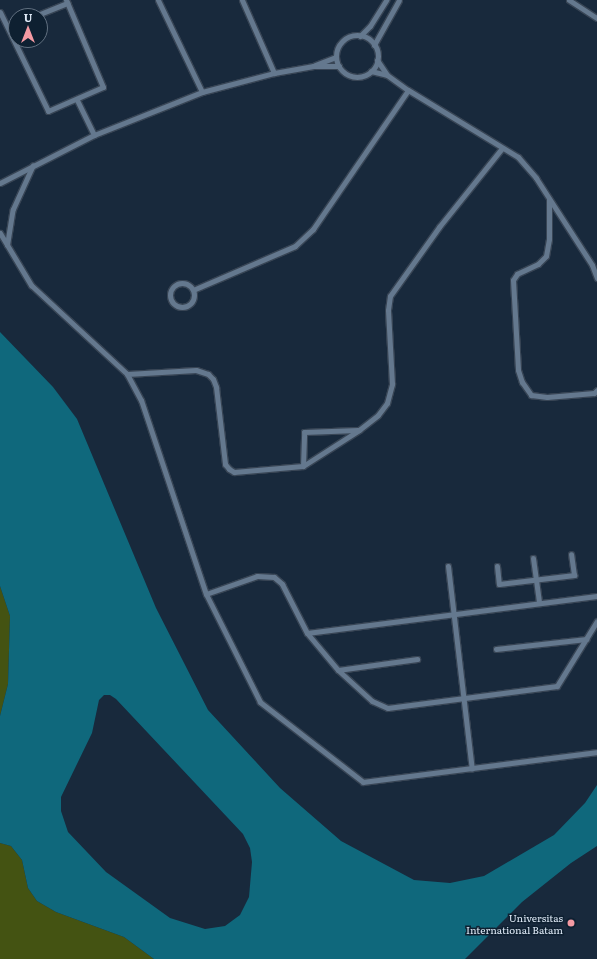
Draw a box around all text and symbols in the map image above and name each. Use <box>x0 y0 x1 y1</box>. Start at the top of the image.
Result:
north arrow <box>8 8 48 48</box>
text: U <box>24 9 32 25</box>
place label: Universitas International Batam <box>466 911 563 934</box>
marker: Universitas International Batam <box>566 918 576 928</box>

